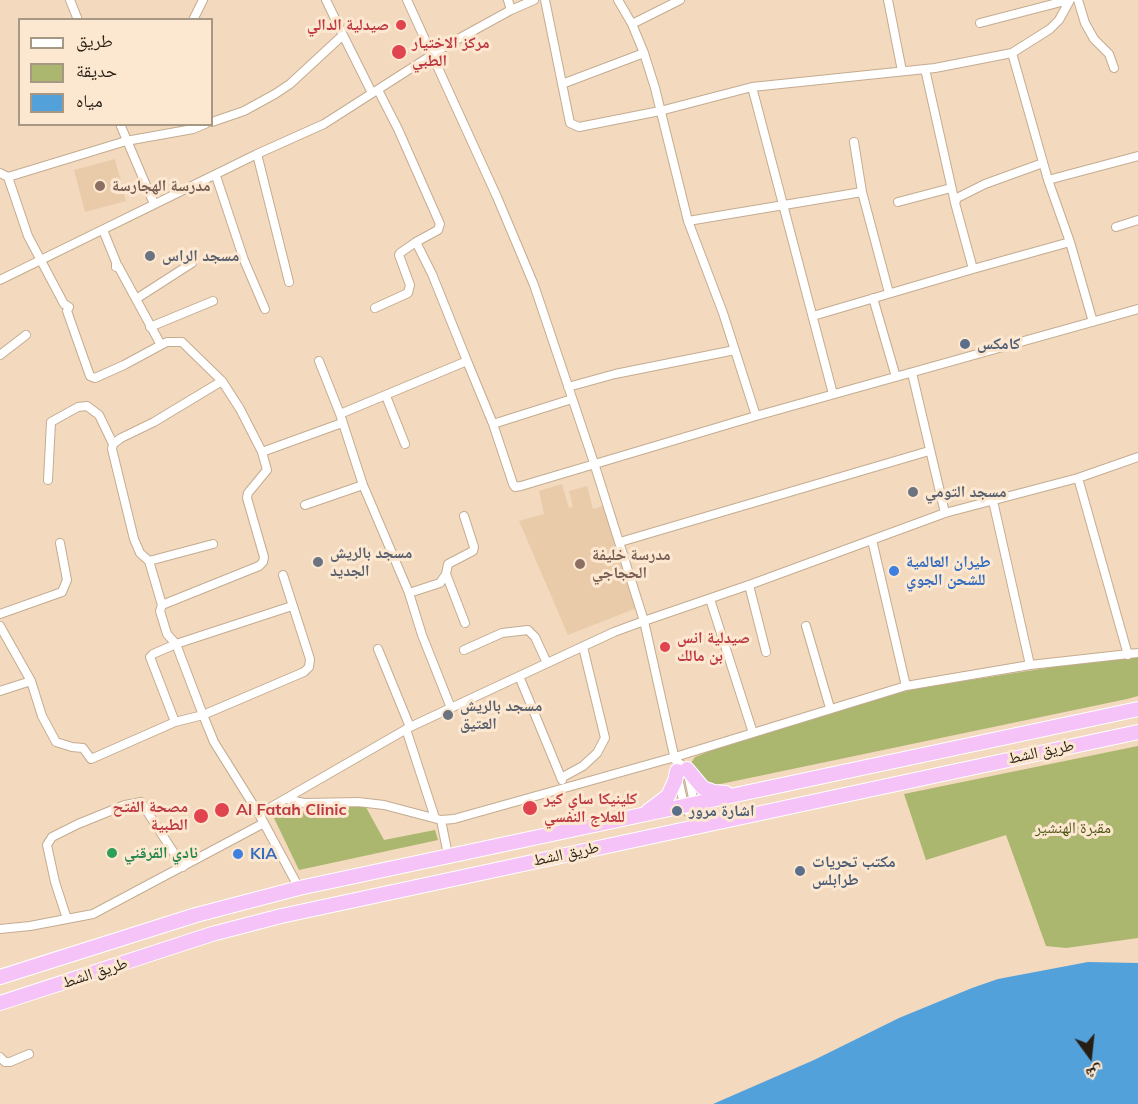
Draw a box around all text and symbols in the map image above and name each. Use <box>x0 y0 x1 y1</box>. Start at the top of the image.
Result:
place label: صيدلية الدالي <box>307 15 389 35</box>
legend <box>18 18 213 126</box>
marker: صيدلية الدالي <box>394 18 408 32</box>
text: طريق <box>76 29 113 52</box>
place label: مركز الاختيار الطبي <box>412 33 490 71</box>
marker: مركز الاختيار الطبي <box>390 43 408 61</box>
text: حديقة <box>76 59 117 82</box>
text: مياه <box>76 89 103 112</box>
place label: مدرسة الهجارسة <box>112 176 211 196</box>
marker: مدرسة الهجارسة <box>93 179 107 193</box>
place label: مسجد الراس <box>162 246 239 266</box>
marker: مسجد الراس <box>143 249 157 263</box>
place label: كامكس <box>977 334 1020 354</box>
marker: كامكس <box>958 337 972 351</box>
place label: مسجد التومي <box>925 482 1007 502</box>
marker: مسجد التومي <box>906 485 920 499</box>
place label: مسجد بالريش الجديد <box>330 543 412 581</box>
place label: مدرسة خليفة الحجاجي <box>592 545 671 583</box>
place label: طيران العالمية للشحن الجوي <box>906 552 991 590</box>
marker: مسجد بالريش الجديد <box>311 555 325 569</box>
marker: مدرسة خليفة الحجاجي <box>573 557 587 571</box>
marker: طيران العالمية للشحن الجوي <box>887 564 901 578</box>
place label: صيدلية انس بن مالك <box>677 628 750 666</box>
marker: صيدلية انس بن مالك <box>658 640 672 654</box>
place label: مسجد بالريش العتيق <box>460 696 542 734</box>
marker: مسجد بالريش العتيق <box>441 708 455 722</box>
street label: طريق الشط <box>1006 736 1076 768</box>
place label: كلينيكا ساي كير للعلاج النفسي <box>544 789 637 827</box>
place label: مصحة الفتح الطبية <box>113 797 188 835</box>
marker: كلينيكا ساي كير للعلاج النفسي <box>521 799 539 817</box>
place label: Al Fatah Clinic <box>236 800 347 820</box>
marker: Al Fatah Clinic <box>213 801 231 819</box>
place label: اشارة مرور <box>689 801 754 821</box>
marker: اشارة مرور <box>670 804 684 818</box>
marker: مصحة الفتح الطبية <box>192 807 210 825</box>
park label: مقبرة الهنشير <box>1035 818 1111 838</box>
street label: طريق الشط <box>531 838 601 870</box>
place label: نادي القرقني <box>124 843 198 863</box>
place label: KIA <box>250 844 277 864</box>
marker: نادي القرقني <box>105 846 119 860</box>
marker: KIA <box>231 847 245 861</box>
place label: مكتب تحريات طرابلس <box>812 852 896 890</box>
marker: مكتب تحريات طرابلس <box>793 864 807 878</box>
street label: طريق الشط <box>60 953 130 993</box>
north arrow <box>1060 1026 1120 1086</box>
text: ش <box>1084 1062 1105 1085</box>

